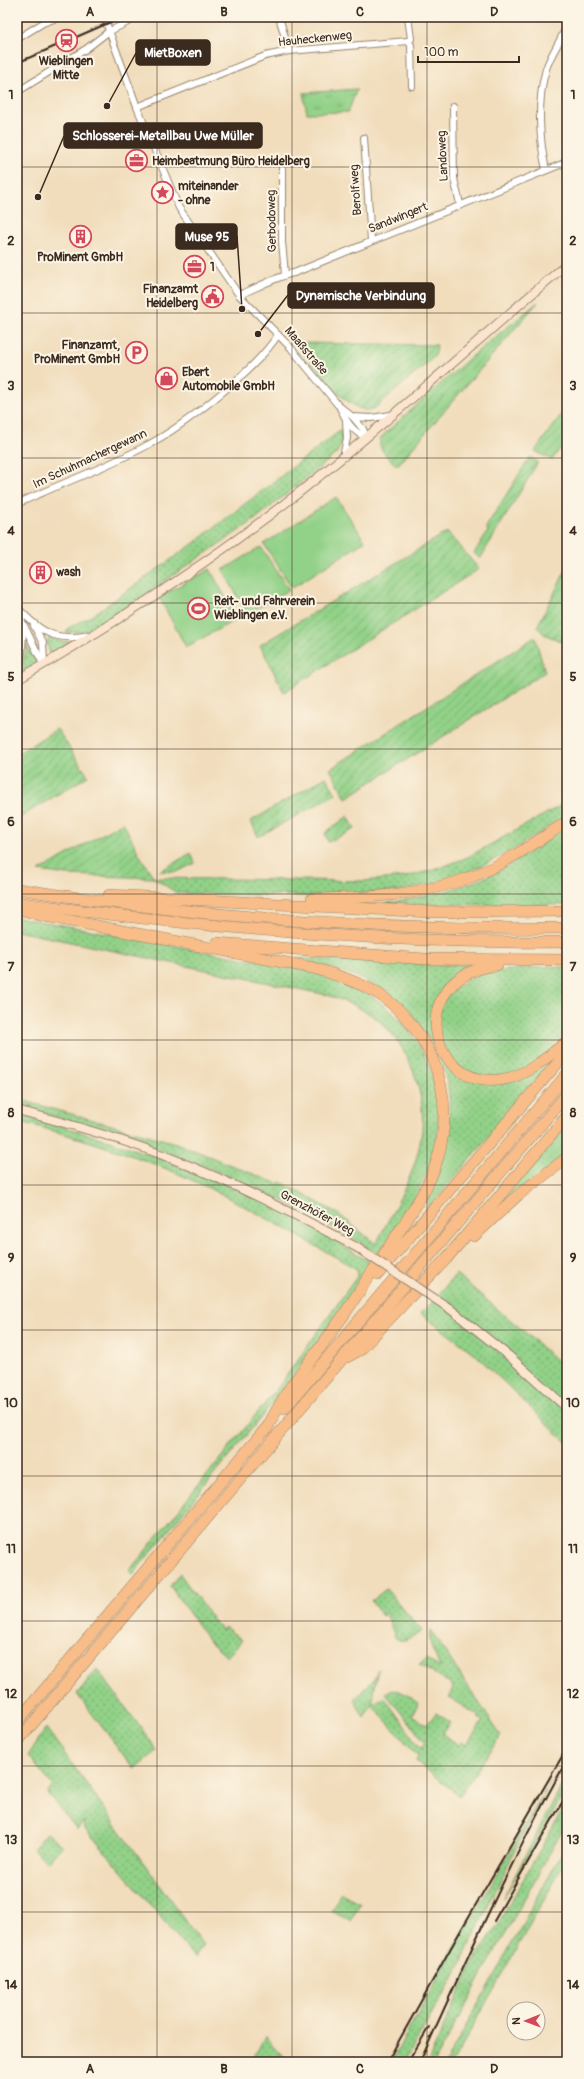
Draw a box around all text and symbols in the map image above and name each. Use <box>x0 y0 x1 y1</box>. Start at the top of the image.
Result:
text: A <box>86 4 95 20</box>
text: B <box>220 4 228 20</box>
text: C <box>356 4 364 20</box>
text: D <box>490 4 498 20</box>
station icon: Wieblingen Mitte <box>53 27 79 53</box>
street label: Hauheckenweg <box>277 28 353 50</box>
scale bar <box>418 38 519 64</box>
callout: MietBoxen <box>136 40 210 65</box>
text: MietBoxen <box>144 45 202 61</box>
text: 100 m <box>424 45 459 60</box>
place label: Wieblingen Mitte <box>39 54 93 83</box>
text: 1 <box>8 87 14 103</box>
text: 1 <box>570 87 576 103</box>
callout: Schlosserei-Metallbau Uwe Müller <box>64 123 262 148</box>
text: Schlosserei-Metallbau Uwe Müller <box>72 128 254 144</box>
street label: Landoweg <box>434 130 452 182</box>
office icon: Heimbeatmung Büro Heidelberg <box>124 148 150 174</box>
place label: Heimbeatmung Büro Heidelberg <box>152 154 310 169</box>
street label: Berolfweg <box>347 164 365 216</box>
place label: miteinander - ohne <box>178 179 239 208</box>
place icon: miteinander - ohne <box>150 180 176 206</box>
street label: Gerbodoweg <box>264 190 280 252</box>
street label: Sandwingert <box>366 199 430 237</box>
building icon: ProMinent GmbH <box>67 223 93 249</box>
callout: Muse 95 <box>176 224 237 249</box>
text: Muse 95 <box>185 229 229 245</box>
text: 2 <box>7 233 15 249</box>
text: 2 <box>569 233 577 249</box>
place label: ProMinent GmbH <box>37 250 124 265</box>
office icon: 1 <box>181 254 207 280</box>
place label: 1 <box>210 260 215 275</box>
place label: Finanzamt Heidelberg <box>143 282 199 311</box>
public building icon: Finanzamt Heidelberg <box>200 283 226 309</box>
callout: Dynamische Verbindung <box>288 283 434 308</box>
text: Dynamische Verbindung <box>296 288 427 304</box>
street label: Maaßstraße <box>281 324 331 378</box>
place label: Finanzamt, ProMinent GmbH <box>34 338 120 367</box>
parking icon: Finanzamt, ProMinent GmbH <box>123 339 149 365</box>
place label: Ebert Automobile GmbH <box>182 365 275 394</box>
shop icon: Ebert Automobile GmbH <box>154 366 180 392</box>
text: 3 <box>7 378 15 394</box>
text: 3 <box>569 378 577 394</box>
street label: Im Schuhmachergewann <box>31 426 150 492</box>
text: 4 <box>7 523 15 539</box>
text: 4 <box>569 523 577 539</box>
building icon: wash <box>28 559 54 585</box>
place label: wash <box>56 565 81 580</box>
place label: Reit- und Fahrverein Wieblingen e.V. <box>214 594 315 623</box>
sports icon: Reit- und Fahrverein Wieblingen e.V. <box>185 595 211 621</box>
text: 5 <box>7 669 15 685</box>
text: 5 <box>569 669 577 685</box>
text: 6 <box>7 814 15 830</box>
text: 6 <box>569 814 577 830</box>
text: 7 <box>8 959 15 975</box>
text: 7 <box>570 959 577 975</box>
text: 8 <box>8 1105 15 1121</box>
text: 8 <box>570 1105 577 1121</box>
street label: Grenzhöfer Weg <box>277 1187 357 1239</box>
text: 9 <box>8 1250 15 1266</box>
text: 9 <box>570 1250 577 1266</box>
text: 10 <box>4 1395 18 1411</box>
text: 10 <box>566 1395 580 1411</box>
text: 11 <box>6 1541 16 1557</box>
text: 11 <box>568 1541 578 1557</box>
text: 12 <box>5 1686 17 1702</box>
text: 12 <box>567 1686 579 1702</box>
text: 13 <box>5 1832 17 1848</box>
text: 13 <box>567 1832 579 1848</box>
text: 14 <box>5 1977 18 1993</box>
text: 14 <box>567 1977 580 1993</box>
north arrow <box>506 2001 546 2041</box>
text: N <box>510 2017 523 2025</box>
text: A <box>86 2061 95 2077</box>
text: B <box>220 2061 228 2077</box>
text: C <box>356 2061 364 2077</box>
text: D <box>490 2061 498 2077</box>

